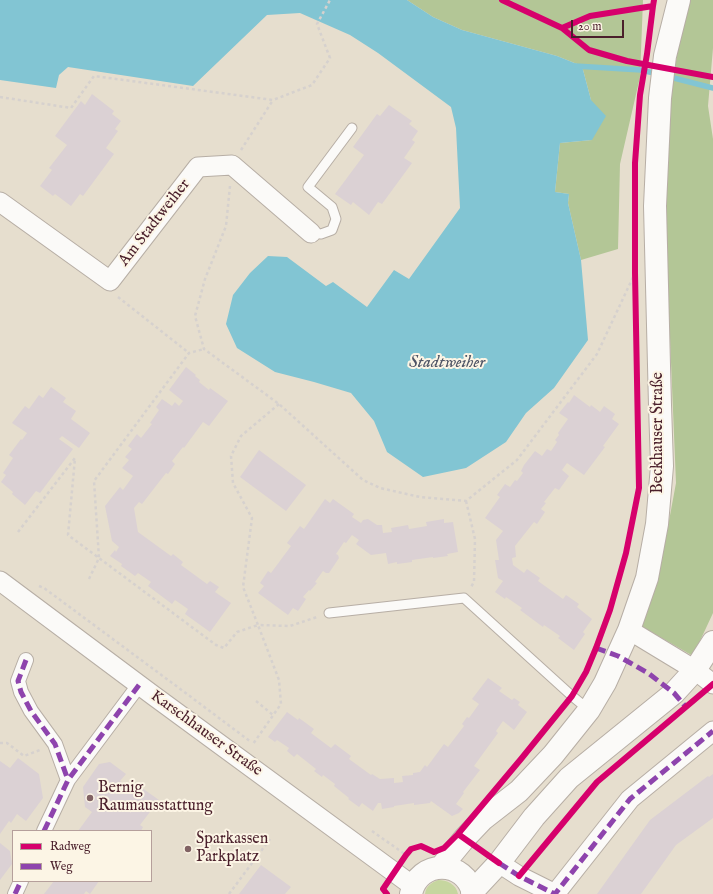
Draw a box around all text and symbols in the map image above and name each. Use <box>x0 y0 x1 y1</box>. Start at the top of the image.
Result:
scale bar <box>573 12 626 38</box>
text: 20 m <box>578 19 601 34</box>
street label: Am Stadtweiher <box>115 176 195 270</box>
water label: Stadtweiher <box>409 354 485 374</box>
street label: Beckhauser Straße <box>649 372 669 494</box>
street label: Karschhauser Straße <box>146 687 266 781</box>
place label: Bernig Raumausstattung <box>98 779 213 817</box>
marker: Bernig Raumausstattung <box>85 793 95 803</box>
legend <box>12 830 152 882</box>
place label: Sparkassen Parkplatz <box>196 830 268 868</box>
text: Radweg <box>50 839 90 854</box>
marker: Sparkassen Parkplatz <box>183 844 193 854</box>
text: Weg <box>50 859 73 874</box>

